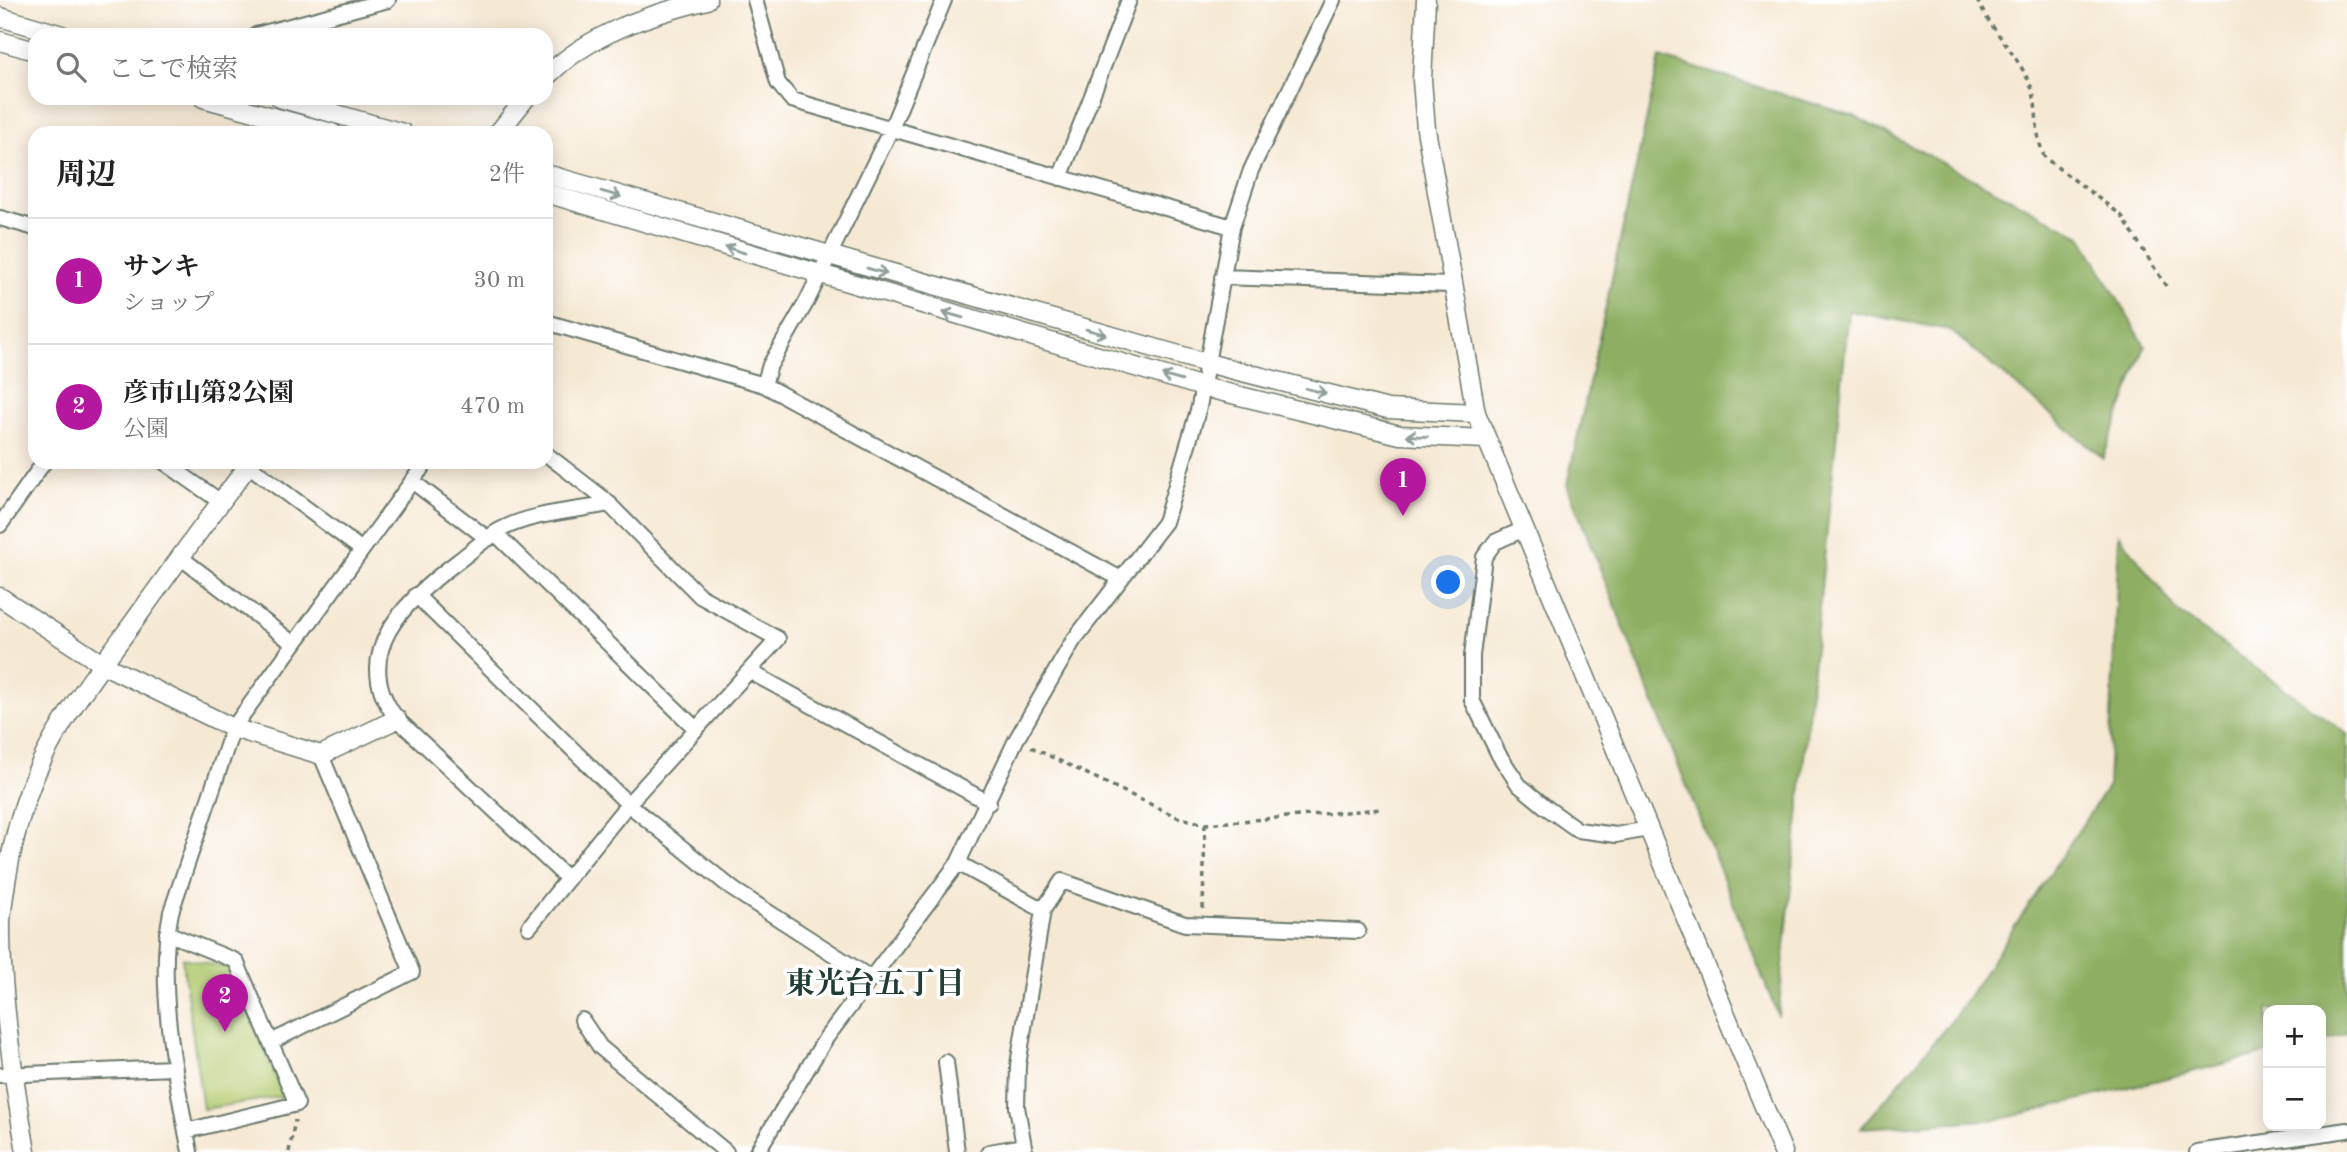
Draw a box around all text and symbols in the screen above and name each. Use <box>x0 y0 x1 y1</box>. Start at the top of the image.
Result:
search box <box>28 28 553 105</box>
icon: search <box>52 48 90 86</box>
text: ここで検索 <box>108 57 238 83</box>
text: 周辺 <box>56 161 116 191</box>
text: 2件 <box>489 163 525 186</box>
one-way arrow <box>600 188 622 201</box>
one-way arrow <box>725 243 747 256</box>
text: サンキ <box>123 255 200 281</box>
one-way arrow <box>865 265 888 278</box>
text: 1 <box>72 269 86 292</box>
text: 30 m <box>474 269 525 292</box>
text: ショップ <box>123 292 215 315</box>
one-way arrow <box>943 307 965 320</box>
one-way arrow <box>1085 327 1107 340</box>
one-way arrow <box>1161 371 1183 384</box>
text: 彦市山第2公園 <box>123 381 294 407</box>
one-way arrow <box>1304 385 1327 398</box>
text: 2 <box>72 395 86 418</box>
text: 470 m <box>460 395 525 418</box>
text: 公園 <box>123 418 169 441</box>
one-way arrow <box>1406 430 1429 443</box>
pin: 1 <box>1380 458 1426 516</box>
your location <box>1431 565 1465 599</box>
district label: 東光台五丁目 <box>785 967 965 1000</box>
pin: 2 <box>202 974 248 1032</box>
map controls <box>2263 1005 2326 1131</box>
button: + <box>2263 1005 2326 1068</box>
button: − <box>2263 1068 2326 1131</box>

